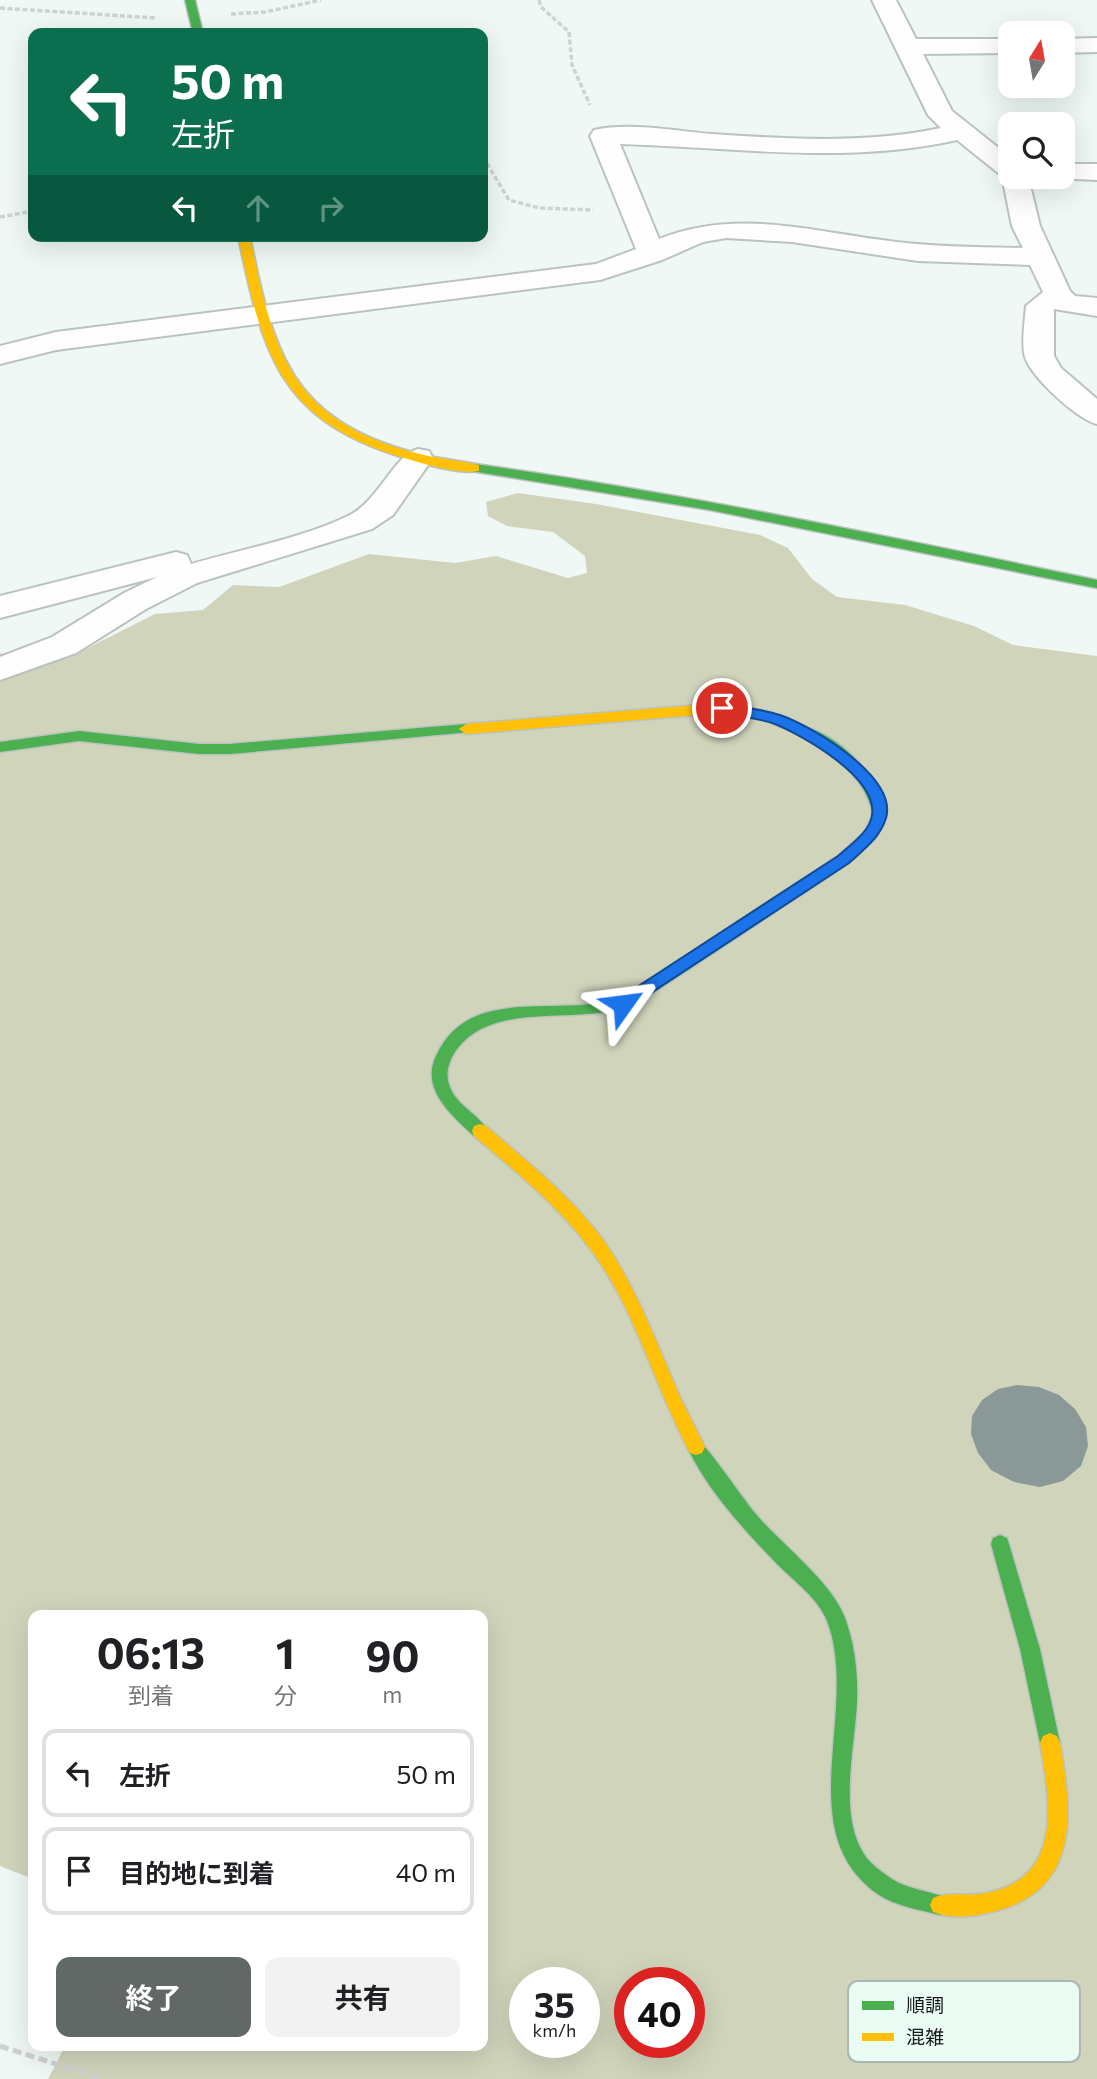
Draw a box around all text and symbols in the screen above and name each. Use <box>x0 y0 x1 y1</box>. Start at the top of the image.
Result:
north arrow <box>998 21 1074 98</box>
map controls <box>998 21 1075 189</box>
text: 50 m <box>171 49 284 109</box>
icon: left <box>56 56 147 147</box>
button: search <box>998 112 1075 189</box>
text: 左折 <box>171 113 235 153</box>
icon: left <box>166 189 204 227</box>
icon: ahead <box>239 189 277 227</box>
icon: right <box>312 189 350 227</box>
pin <box>692 678 752 738</box>
icon: arrive <box>703 689 741 727</box>
position arrow <box>586 967 660 1041</box>
text: 06:13 <box>97 1626 205 1678</box>
text: 1 <box>276 1626 295 1678</box>
text: 90 <box>365 1629 419 1681</box>
text: m <box>382 1680 402 1708</box>
text: 到着 <box>128 1681 174 1709</box>
text: 分 <box>274 1681 297 1709</box>
icon: left <box>60 1754 98 1792</box>
text: 50 m <box>396 1758 456 1789</box>
text: 左折 <box>119 1759 171 1790</box>
icon: arrive <box>60 1852 98 1890</box>
text: 40 m <box>396 1856 456 1887</box>
text: 目的地に到着 <box>119 1857 275 1888</box>
button: 終了 <box>56 1957 251 2037</box>
button: 共有 <box>265 1957 460 2037</box>
speed limit sign: 40 <box>614 1967 705 2058</box>
legend <box>848 1981 1080 2062</box>
text: 35 <box>534 1982 575 2025</box>
text: 順調 <box>906 1993 944 2016</box>
text: km/h <box>533 2019 576 2041</box>
text: 混雑 <box>906 2025 944 2048</box>

